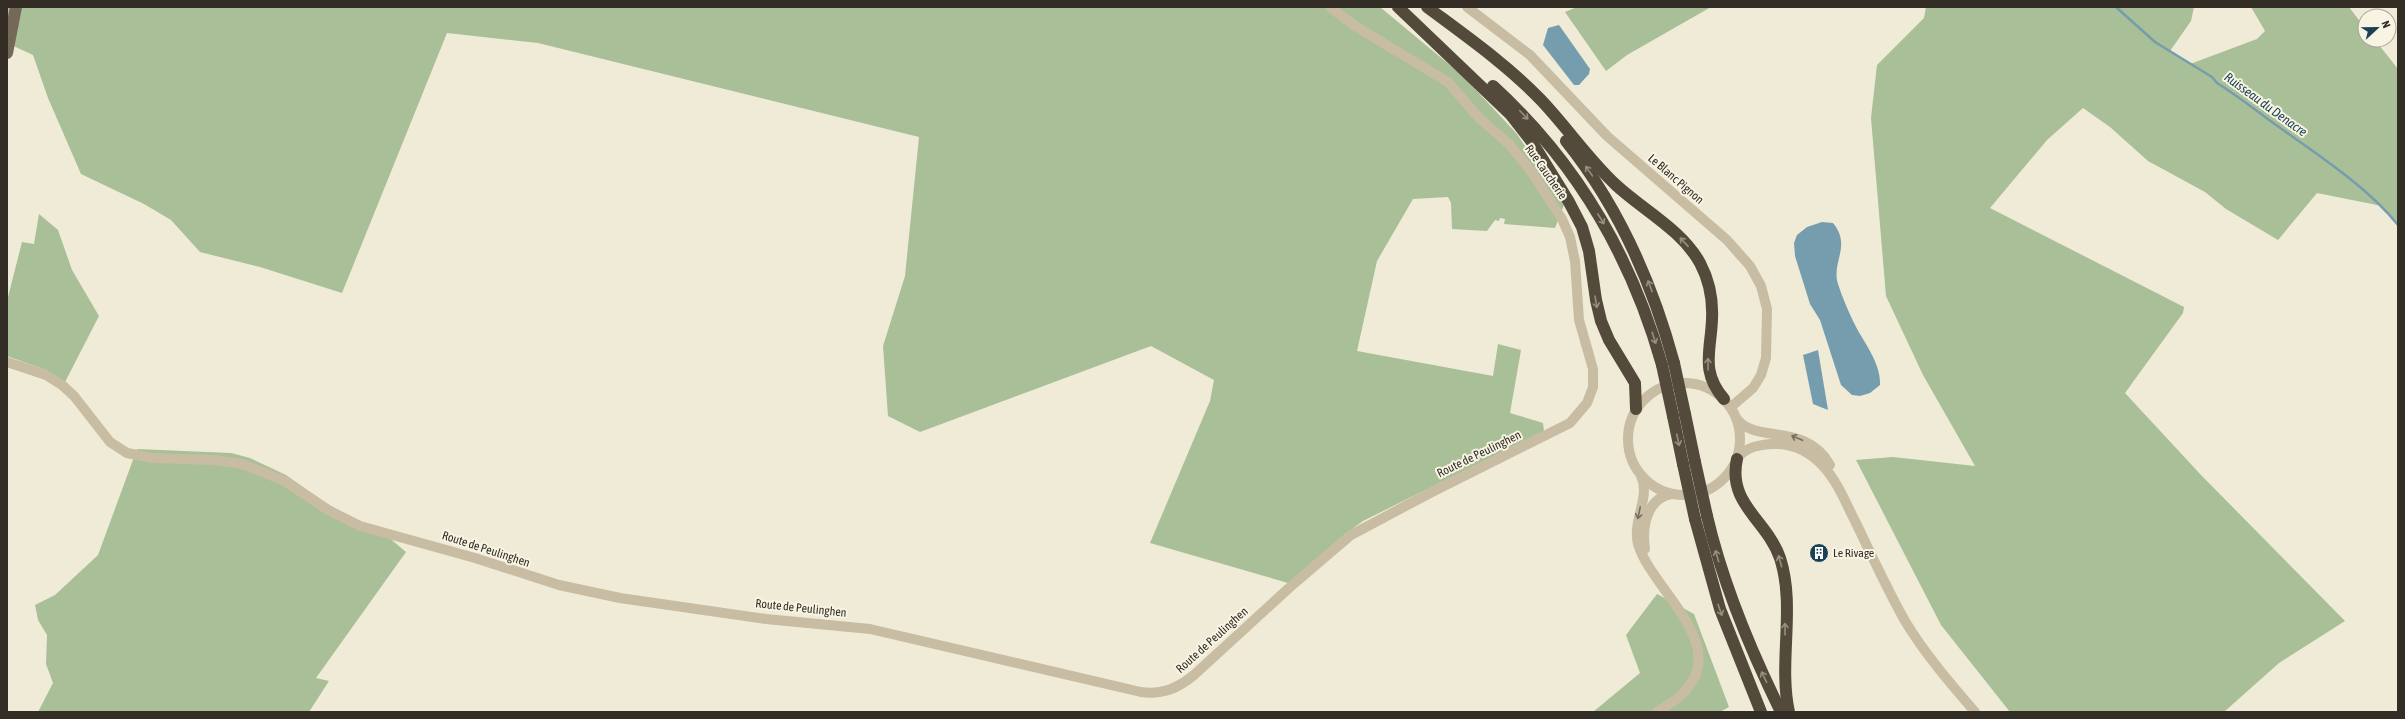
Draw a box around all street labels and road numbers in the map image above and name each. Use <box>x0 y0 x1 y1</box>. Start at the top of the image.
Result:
street label: Rue Caucherie <box>1522 142 1570 202</box>
street label: Le Blanc Pignon <box>1645 151 1707 207</box>
street label: Route de Peulinghen <box>1435 428 1523 480</box>
street label: Route de Peulinghen <box>440 528 532 570</box>
street label: Route de Peulinghen <box>755 596 847 620</box>
street label: Route de Peulinghen <box>1173 604 1251 676</box>

